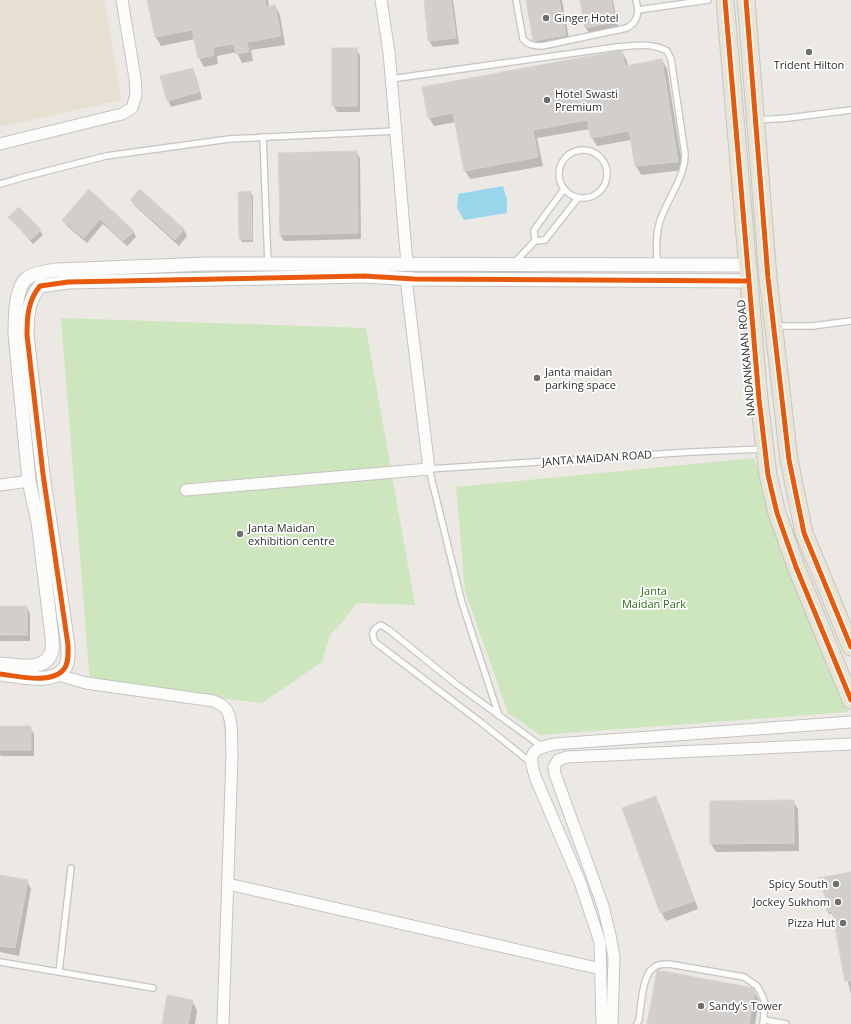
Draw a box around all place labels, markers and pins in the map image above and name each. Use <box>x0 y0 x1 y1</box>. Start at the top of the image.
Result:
place label: Ginger Hotel <box>554 10 619 25</box>
marker: Ginger Hotel <box>541 13 551 23</box>
marker: Trident Hilton <box>804 47 814 57</box>
place label: Trident Hilton <box>774 57 844 72</box>
place label: Hotel Swasti Premium <box>555 86 618 114</box>
marker: Hotel Swasti Premium <box>542 95 552 105</box>
place label: Janta maidan parking space <box>544 364 616 392</box>
marker: Janta maidan parking space <box>532 373 542 383</box>
place label: Janta Maidan exhibition centre <box>247 520 335 548</box>
marker: Janta Maidan exhibition centre <box>235 529 245 539</box>
place label: Spicy South <box>769 876 828 891</box>
marker: Spicy South <box>831 879 841 889</box>
place label: Jockey Sukhom <box>752 894 830 909</box>
marker: Jockey Sukhom <box>833 897 843 907</box>
place label: Pizza Hut <box>788 915 835 930</box>
marker: Pizza Hut <box>838 918 848 928</box>
place label: Sandy's Tower <box>709 998 783 1013</box>
marker: Sandy's Tower <box>696 1001 706 1011</box>

